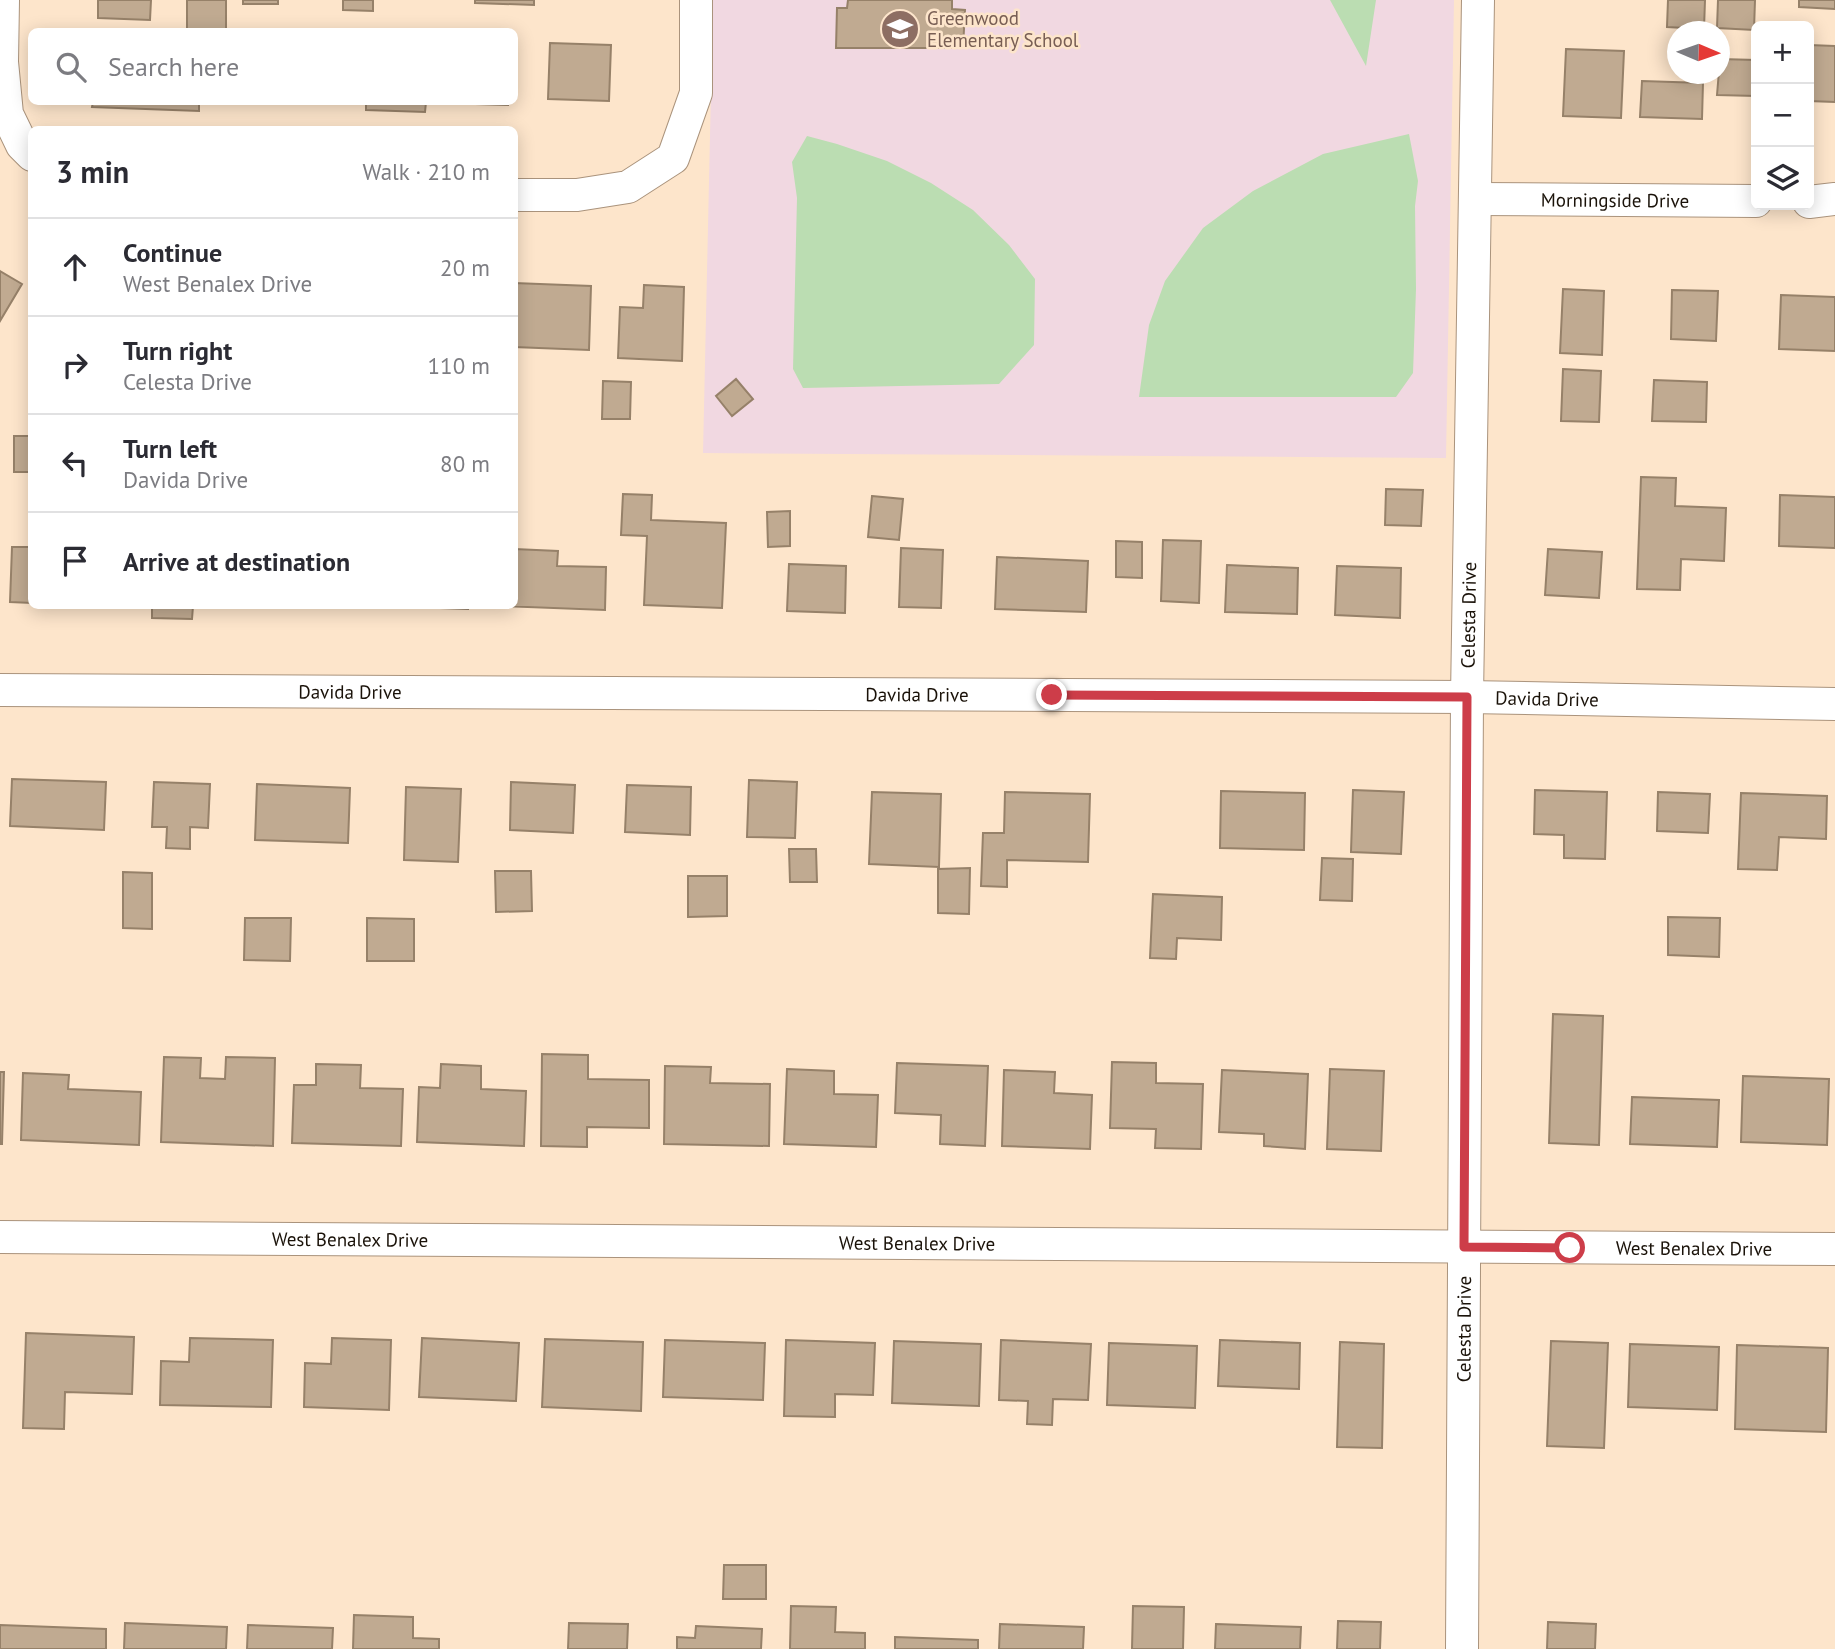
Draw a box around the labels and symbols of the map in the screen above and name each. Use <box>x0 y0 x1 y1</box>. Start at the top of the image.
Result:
place label: Greenwood Elementary School <box>927 6 1079 52</box>
school or university icon: Greenwood Elementary School <box>879 8 921 50</box>
north arrow <box>1667 21 1730 84</box>
street label: Morningside Drive <box>1541 187 1689 213</box>
street label: Celesta Drive <box>1455 562 1481 669</box>
street label: Davida Drive <box>298 679 402 704</box>
route end <box>1036 679 1067 710</box>
street label: Davida Drive <box>865 682 969 707</box>
street label: Davida Drive <box>1495 686 1599 712</box>
street label: West Benalex Drive <box>272 1227 428 1252</box>
street label: West Benalex Drive <box>839 1230 995 1256</box>
route start <box>1554 1232 1585 1263</box>
street label: West Benalex Drive <box>1616 1236 1772 1261</box>
street label: Celesta Drive <box>1451 1276 1476 1382</box>

